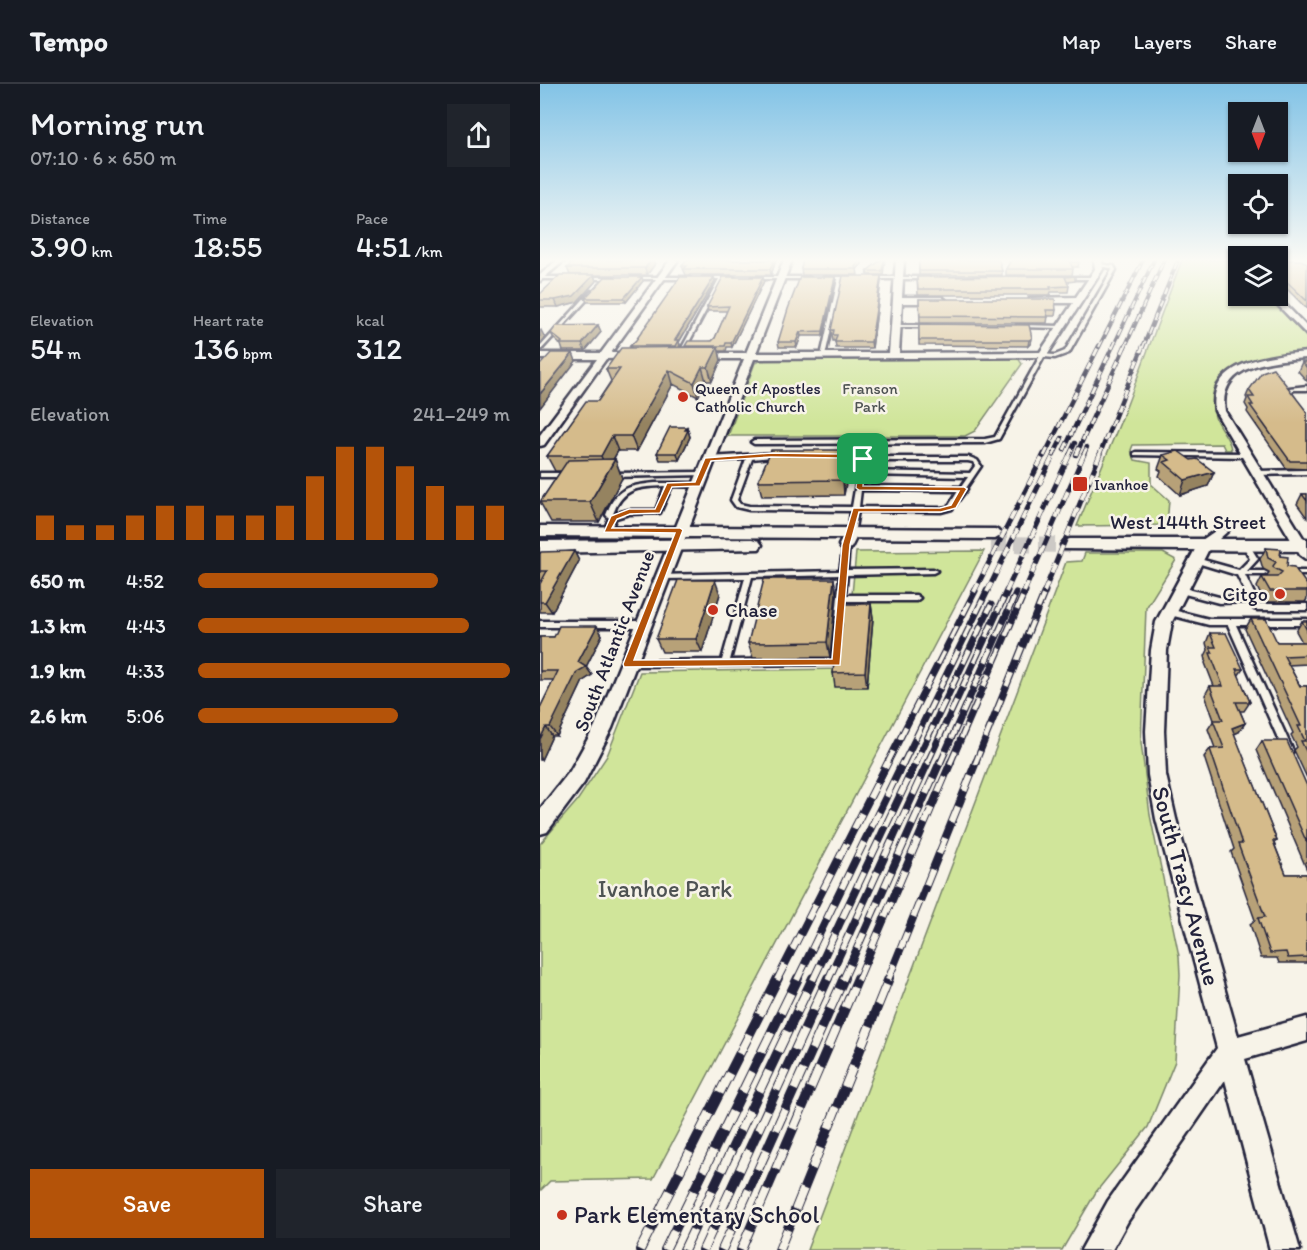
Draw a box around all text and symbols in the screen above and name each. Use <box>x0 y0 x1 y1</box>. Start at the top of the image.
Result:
text: Tempo <box>30 24 108 58</box>
text: Map <box>1062 29 1101 54</box>
text: Layers <box>1134 29 1192 54</box>
text: Share <box>1225 29 1277 54</box>
north arrow <box>1228 102 1288 162</box>
map controls <box>1228 102 1288 306</box>
text: Morning run <box>30 104 205 143</box>
button: share <box>447 104 510 167</box>
text: 07:10 · 6 × 650 m <box>30 146 177 170</box>
button: locate <box>1228 174 1288 234</box>
text: Distance <box>30 209 90 228</box>
text: Time <box>193 209 227 228</box>
text: Pace <box>356 209 388 228</box>
text: 3.90 <box>30 228 88 265</box>
text: 18:55 <box>193 228 262 265</box>
text: 4:51 <box>356 228 411 265</box>
text: km <box>88 242 113 261</box>
text: /km <box>411 242 443 261</box>
button: layers <box>1228 246 1288 306</box>
text: Elevation <box>30 311 94 330</box>
text: Heart rate <box>193 311 264 330</box>
text: kcal <box>356 311 384 330</box>
text: 54 <box>30 330 64 367</box>
text: 136 <box>193 330 239 367</box>
text: 312 <box>356 330 402 367</box>
text: m <box>64 344 81 363</box>
text: bpm <box>239 344 272 363</box>
place label: Queen of Apostles Catholic Church <box>695 379 821 416</box>
park label: Franson Park <box>842 379 898 416</box>
marker: Queen of Apostles Catholic Church <box>676 390 690 404</box>
text: Elevation <box>30 402 109 426</box>
text: 241–249 m <box>413 402 510 426</box>
pin <box>837 433 888 484</box>
icon: arrive <box>846 442 879 475</box>
marker: Ivanhoe <box>1071 475 1089 493</box>
place label: Ivanhoe <box>1094 475 1149 494</box>
street label: West 144th Street <box>1110 510 1266 534</box>
street label: South Atlantic Avenue <box>568 547 660 735</box>
text: 650 m <box>30 569 85 593</box>
text: 4:52 <box>126 569 164 593</box>
place label: Citgo <box>1222 582 1268 606</box>
marker: Citgo <box>1273 587 1287 601</box>
place label: Chase <box>725 598 777 622</box>
marker: Chase <box>706 603 720 617</box>
text: 1.3 km <box>30 614 86 638</box>
text: 4:43 <box>126 614 166 638</box>
text: 1.9 km <box>30 659 86 683</box>
text: 4:33 <box>126 659 165 683</box>
text: 2.6 km <box>30 704 87 728</box>
text: 5:06 <box>126 704 164 728</box>
street label: South Tracy Avenue <box>1146 783 1227 989</box>
park label: Ivanhoe Park <box>598 874 732 903</box>
button: Save <box>30 1169 264 1238</box>
button: Share <box>276 1169 510 1238</box>
place label: Park Elementary School <box>574 1200 819 1229</box>
marker: Park Elementary School <box>555 1208 569 1222</box>

